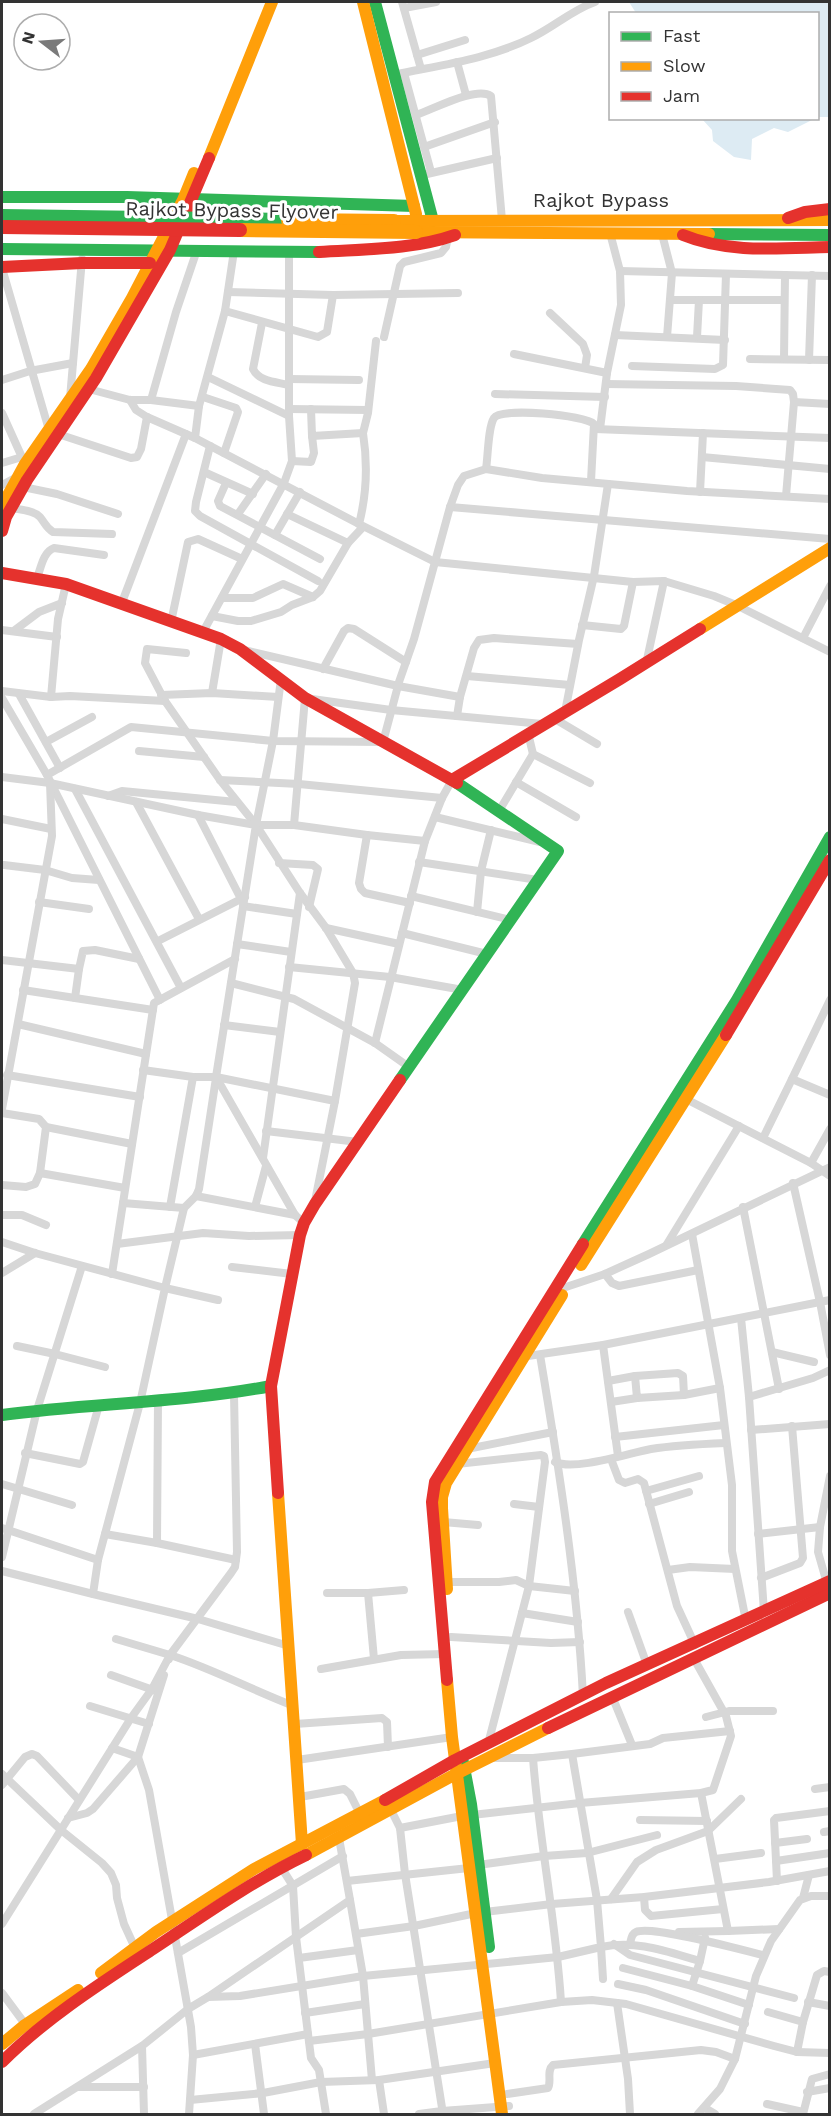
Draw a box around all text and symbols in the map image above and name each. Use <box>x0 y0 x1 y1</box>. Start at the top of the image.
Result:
north arrow <box>12 12 72 72</box>
legend <box>609 12 819 120</box>
text: Fast <box>663 25 701 46</box>
text: N <box>17 29 39 46</box>
text: Slow <box>663 55 706 76</box>
text: Jam <box>663 85 700 106</box>
street label: Rajkot Bypass <box>533 188 669 212</box>
street label: Rajkot Bypass Flyover <box>125 196 339 224</box>

